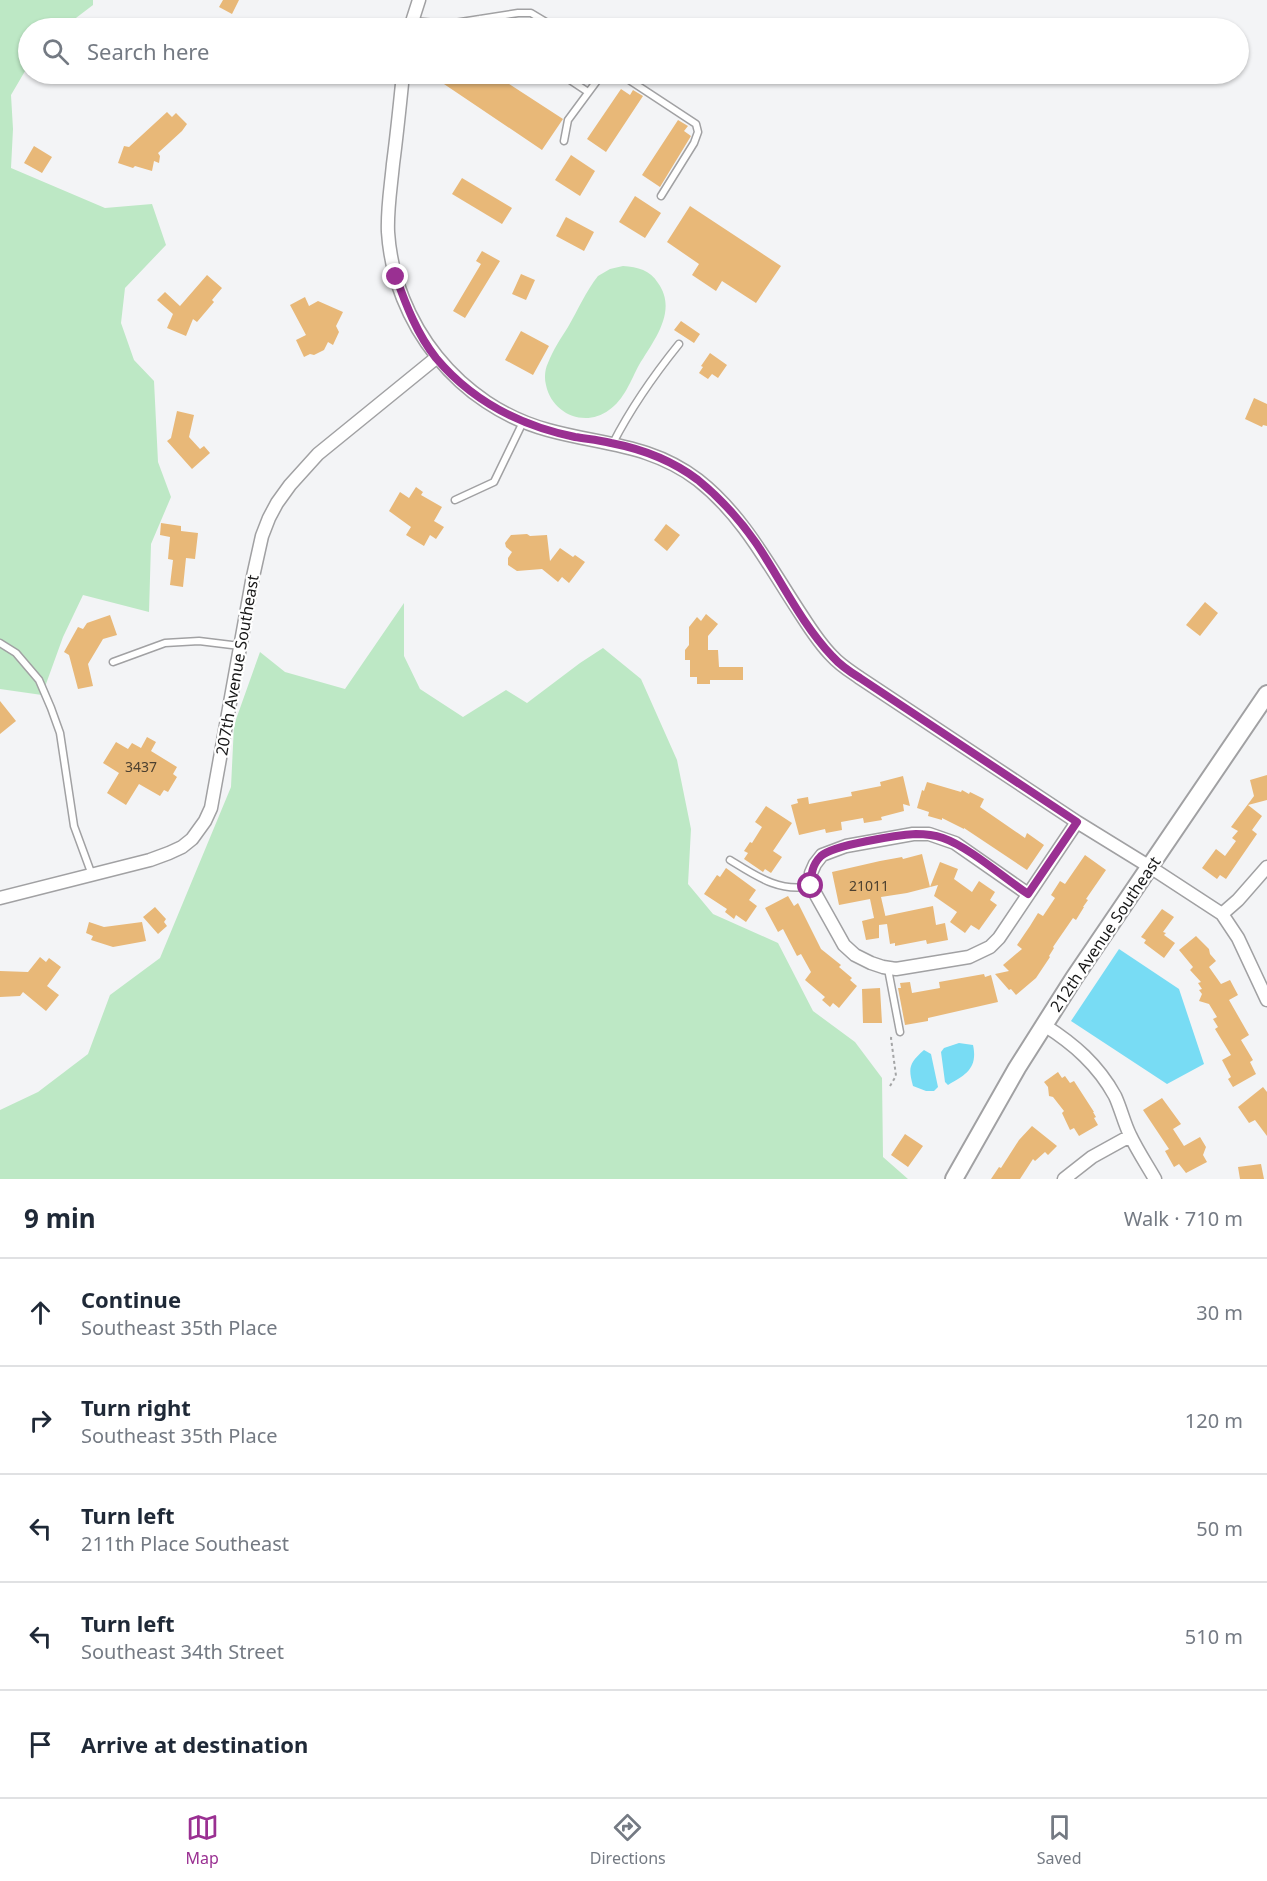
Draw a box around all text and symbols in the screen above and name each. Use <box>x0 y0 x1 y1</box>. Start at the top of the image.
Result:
search box <box>18 18 1249 84</box>
icon: search <box>39 35 72 68</box>
text: Search here <box>87 36 209 66</box>
route end <box>382 263 408 289</box>
street label: 207th Avenue Southeast <box>210 573 264 757</box>
house number: 3437 <box>125 757 157 776</box>
street label: 212th Avenue Southeast <box>1045 852 1165 1016</box>
route start <box>797 872 823 898</box>
house number: 21011 <box>849 876 889 895</box>
text: 9 min <box>24 1200 96 1236</box>
text: Walk · 710 m <box>1124 1205 1243 1232</box>
text: Continue <box>81 1284 181 1314</box>
icon: ahead <box>24 1296 57 1329</box>
text: 30 m <box>1196 1299 1243 1326</box>
text: Southeast 35th Place <box>81 1314 278 1341</box>
text: Turn right <box>81 1392 191 1422</box>
icon: right <box>24 1404 57 1437</box>
text: 120 m <box>1185 1407 1243 1434</box>
text: Southeast 35th Place <box>81 1422 278 1449</box>
text: Turn left <box>81 1500 175 1530</box>
icon: left <box>24 1512 57 1545</box>
text: 50 m <box>1196 1515 1243 1542</box>
text: 211th Place Southeast <box>81 1530 289 1557</box>
text: Turn left <box>81 1608 175 1638</box>
icon: left <box>24 1620 57 1653</box>
text: 510 m <box>1185 1623 1243 1650</box>
text: Southeast 34th Street <box>81 1638 284 1665</box>
icon: arrive <box>24 1728 57 1761</box>
text: Arrive at destination <box>81 1729 308 1759</box>
tab: Map <box>185 1811 219 1869</box>
tab: Directions <box>590 1811 666 1869</box>
tab: Saved <box>1037 1811 1081 1869</box>

